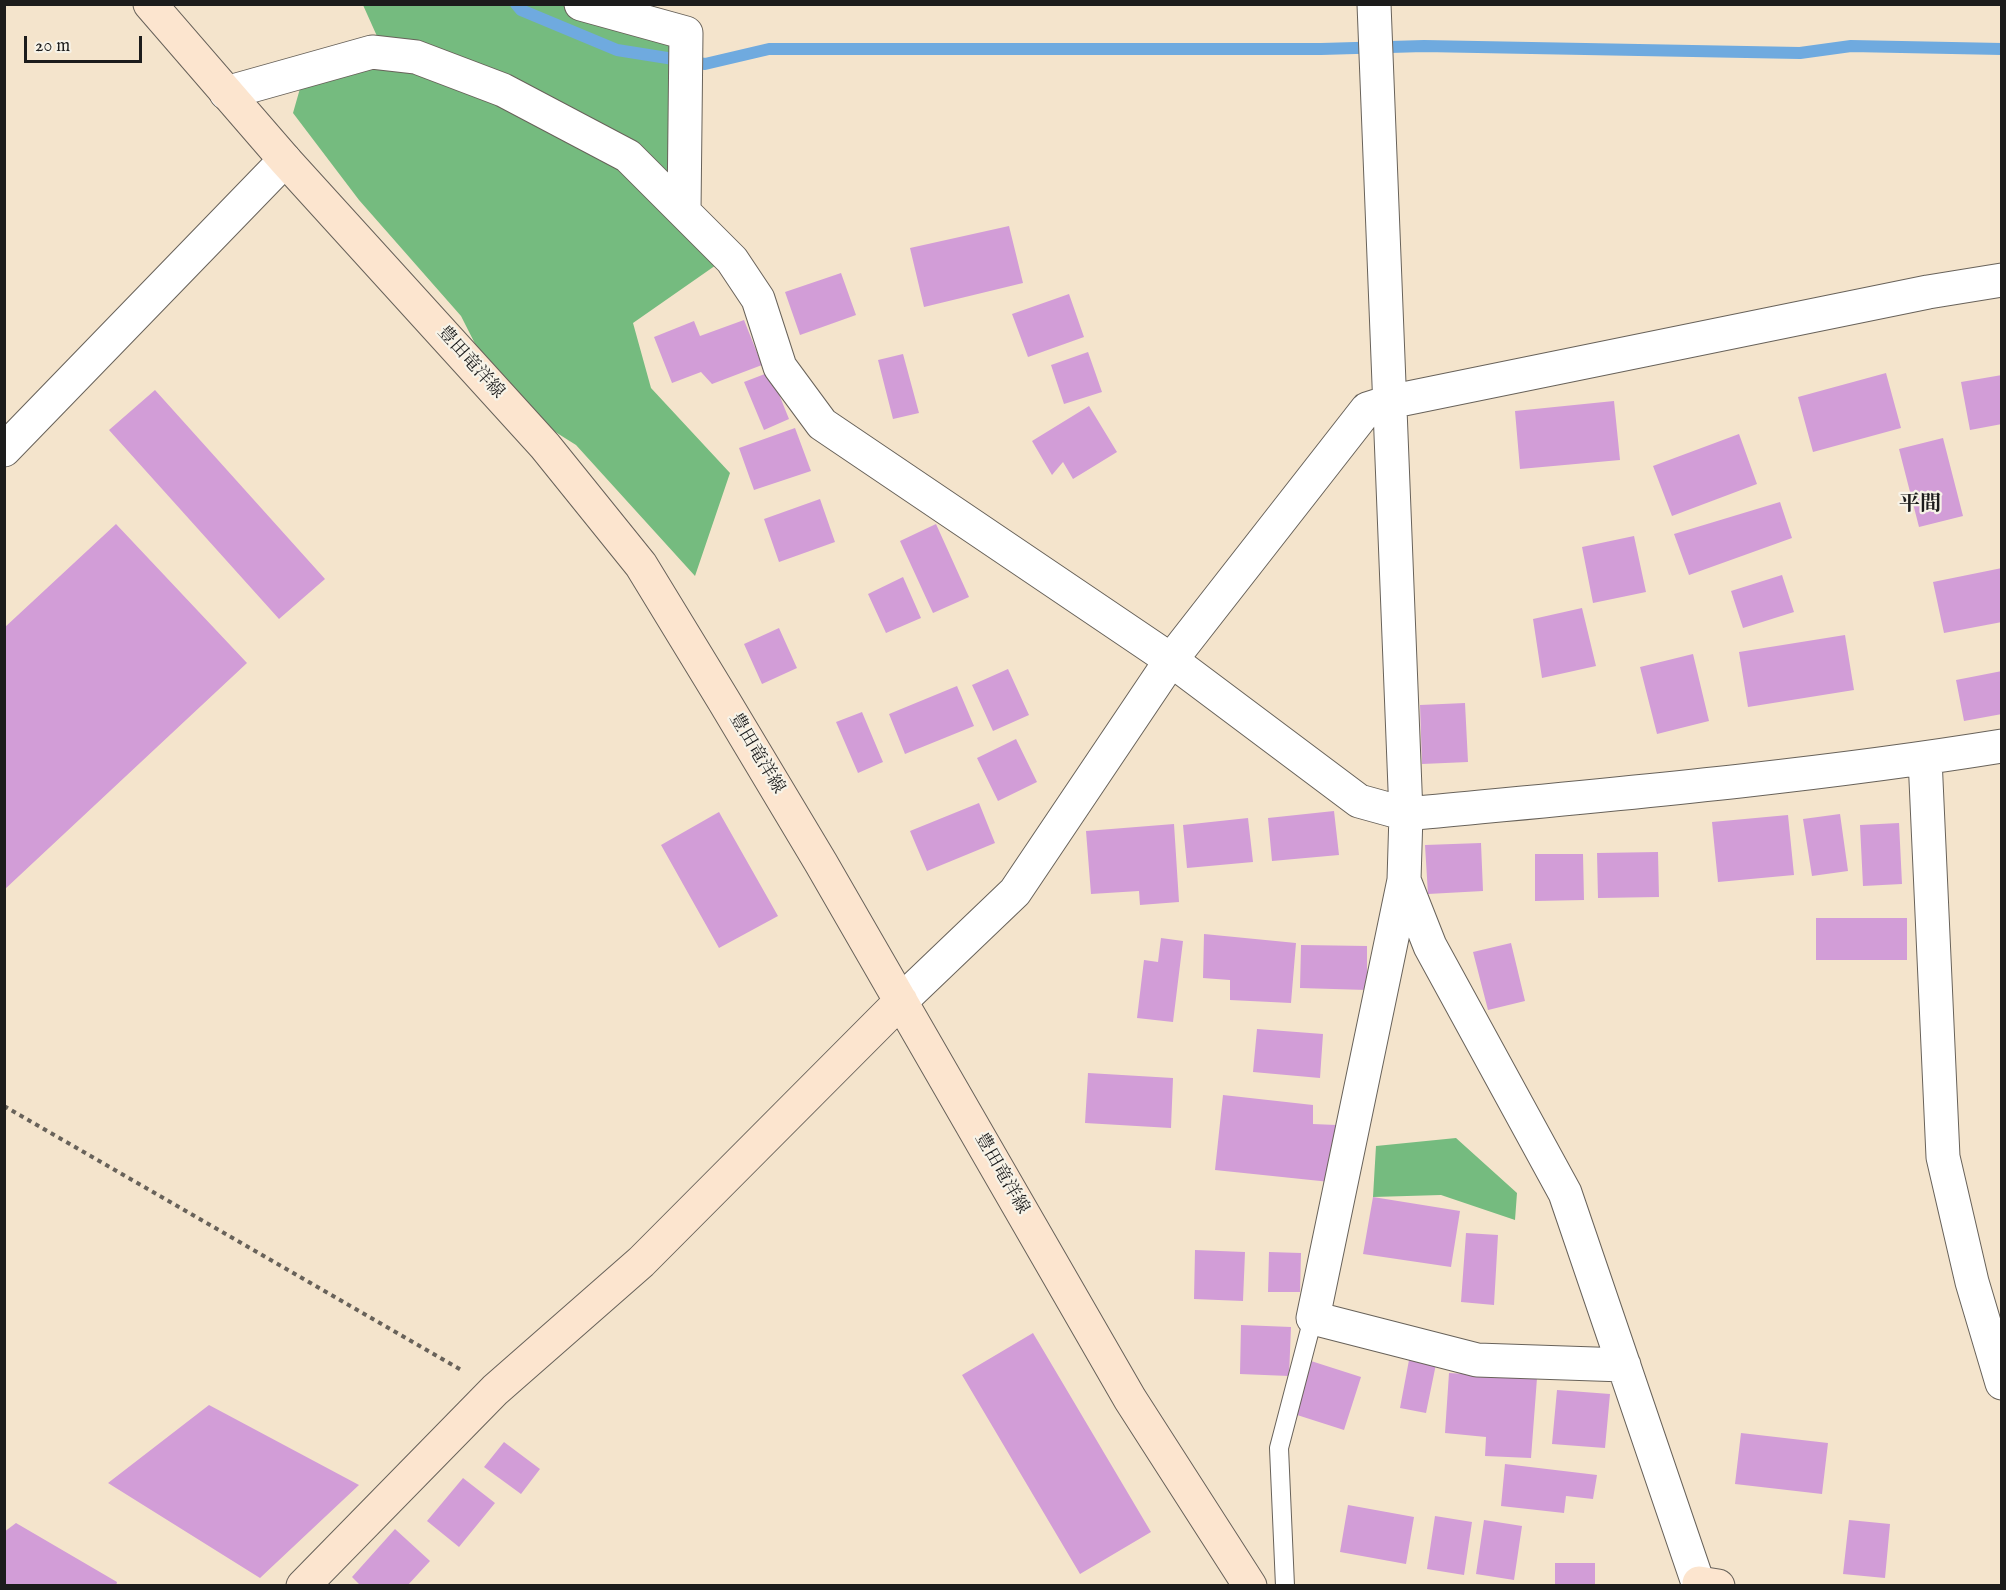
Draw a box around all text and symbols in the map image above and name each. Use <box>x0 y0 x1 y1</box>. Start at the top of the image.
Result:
scale bar <box>27 24 146 62</box>
text: 20 m <box>35 35 70 58</box>
street label: 豊田竜洋線 <box>432 322 508 404</box>
district label: 平間 <box>1899 493 1941 519</box>
street label: 豊田竜洋線 <box>724 710 788 798</box>
street label: 豊田竜洋線 <box>969 1130 1033 1218</box>

